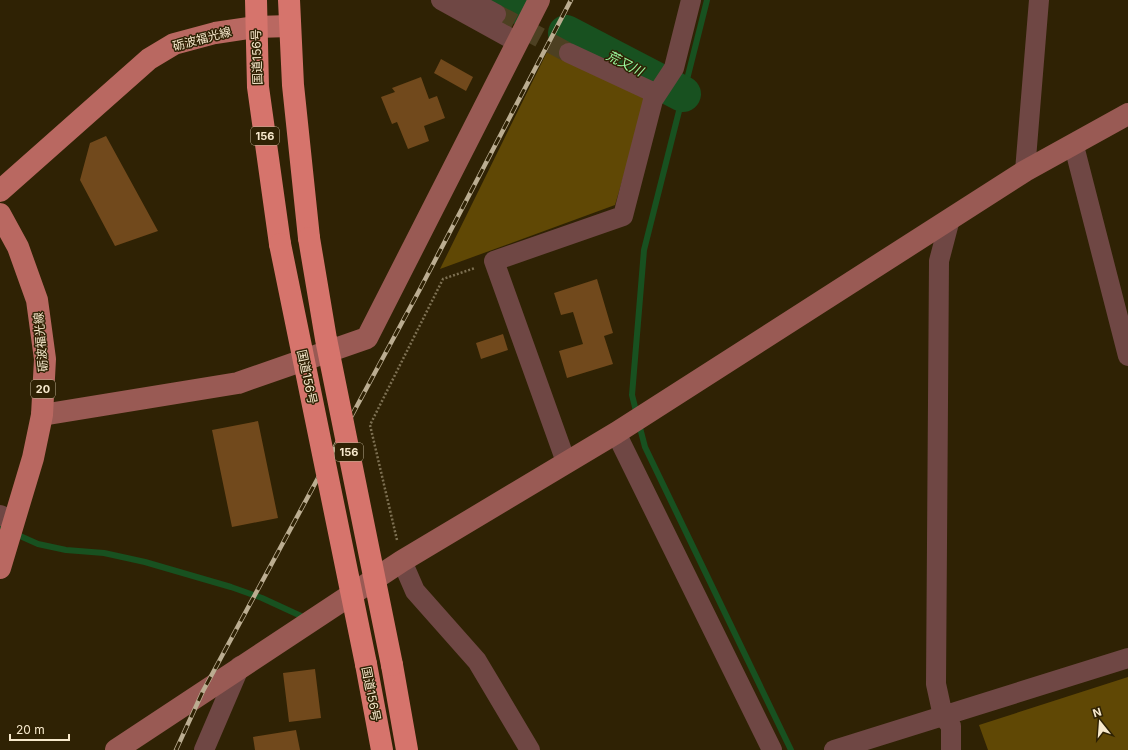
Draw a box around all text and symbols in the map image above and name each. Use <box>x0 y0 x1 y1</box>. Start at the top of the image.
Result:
street label: 砺波福光線 <box>171 24 233 54</box>
street label: 国道156号 <box>248 29 265 85</box>
water label: 荒又川 <box>604 47 648 80</box>
road number: 156 <box>251 127 279 145</box>
street label: 砺波福光線 <box>30 311 51 373</box>
street label: 国道156号 <box>294 348 321 406</box>
road number: 20 <box>31 380 55 398</box>
road number: 156 <box>335 443 363 461</box>
street label: 国道156号 <box>359 665 384 723</box>
north arrow <box>1080 702 1120 742</box>
text: N <box>1091 705 1103 720</box>
scale bar <box>10 716 69 742</box>
text: 20 m <box>16 722 45 737</box>

